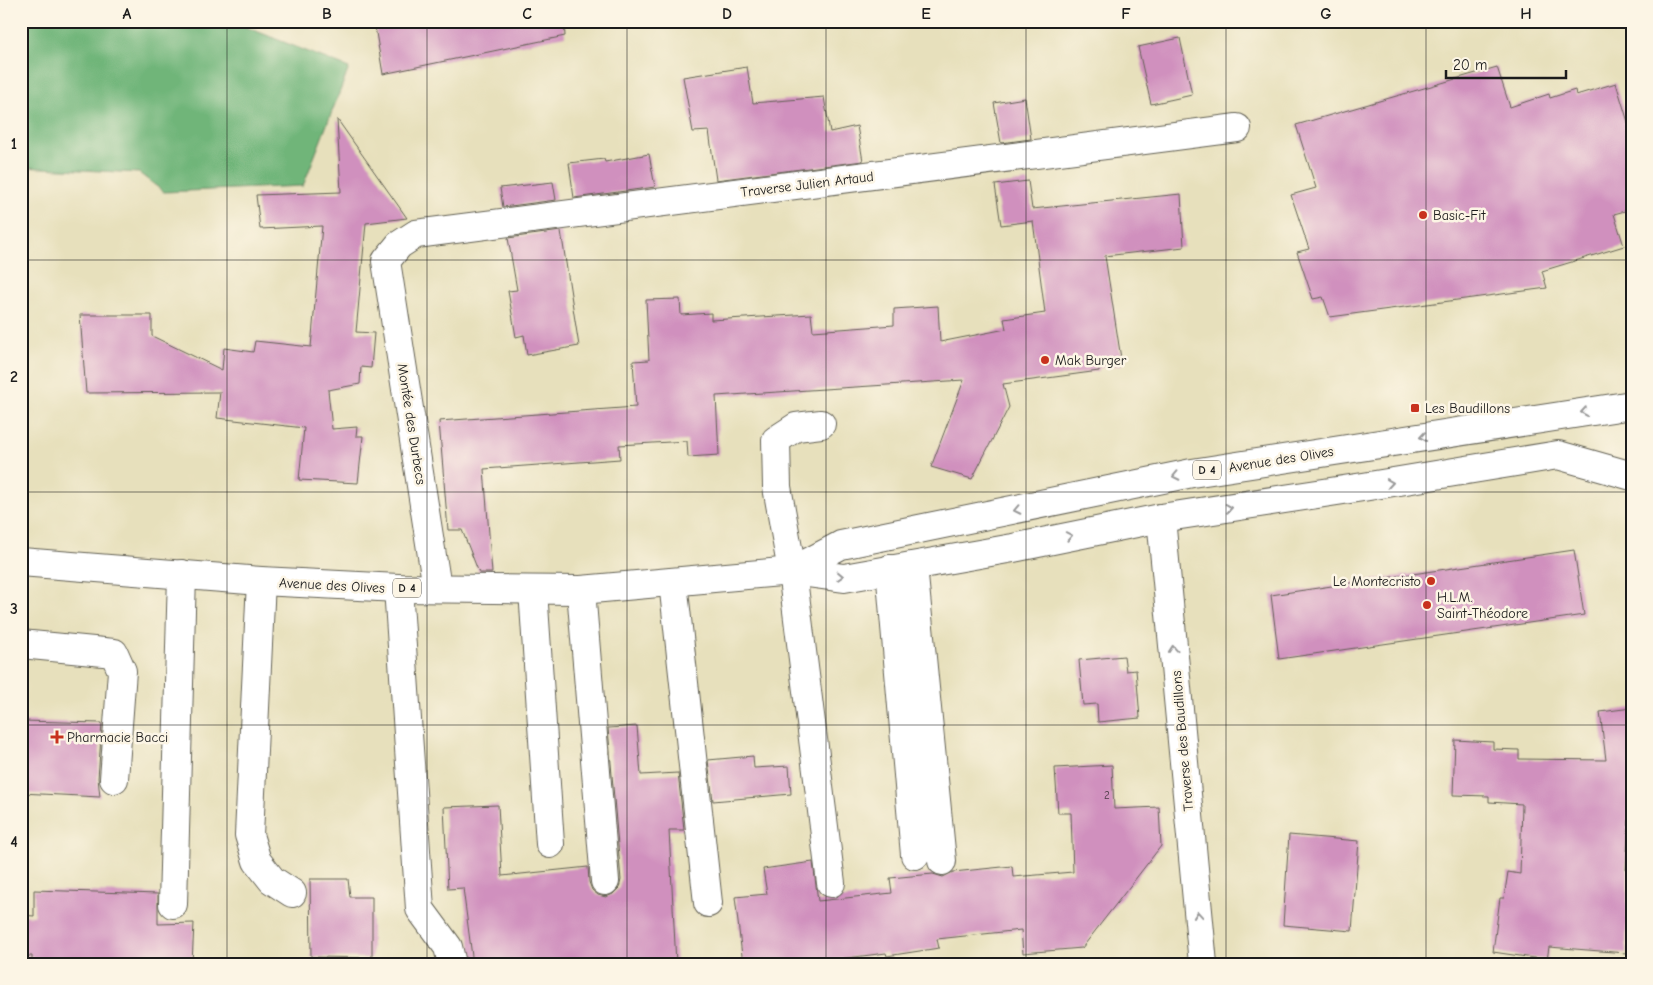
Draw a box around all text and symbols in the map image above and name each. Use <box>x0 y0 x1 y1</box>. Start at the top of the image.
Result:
text: A <box>123 5 132 23</box>
text: B <box>322 5 332 23</box>
text: C <box>522 5 532 23</box>
text: D <box>722 5 732 23</box>
text: E <box>921 5 931 23</box>
text: F <box>1121 5 1131 23</box>
text: G <box>1320 5 1332 23</box>
text: H <box>1520 5 1532 23</box>
scale bar <box>1446 48 1566 80</box>
text: 20 m <box>1453 56 1487 74</box>
text: 1 <box>11 135 17 153</box>
street label: Traverse Julien Artaud <box>740 168 874 201</box>
place label: Basic-Fit <box>1433 207 1487 224</box>
marker: Basic-Fit <box>1417 209 1429 221</box>
place label: Mak Burger <box>1055 352 1127 369</box>
marker: Mak Burger <box>1039 354 1051 366</box>
street label: Montée des Durbecs <box>394 362 430 486</box>
text: 2 <box>10 368 18 386</box>
place label: Les Baudillons <box>1425 400 1510 417</box>
marker: Les Baudillons <box>1409 402 1421 414</box>
one-way arrow <box>1579 407 1588 417</box>
one-way arrow <box>1419 431 1427 442</box>
street label: Avenue des Olives <box>1227 443 1335 476</box>
road number: D 4 <box>1193 460 1221 480</box>
one-way arrow <box>1172 470 1180 481</box>
one-way arrow <box>1385 478 1394 488</box>
one-way arrow <box>1225 503 1233 513</box>
one-way arrow <box>1013 504 1022 515</box>
one-way arrow <box>1065 532 1074 542</box>
one-way arrow <box>837 571 845 582</box>
place label: Le Montecristo <box>1333 573 1421 590</box>
street label: Avenue des Olives <box>279 574 385 597</box>
marker: Le Montecristo <box>1425 575 1437 587</box>
road number: D 4 <box>393 578 421 598</box>
place label: H.L.M. Saint-Théodore <box>1437 589 1528 622</box>
marker: H.L.M. Saint-Théodore <box>1421 599 1433 611</box>
text: 3 <box>10 600 18 618</box>
one-way arrow <box>1168 645 1179 653</box>
street label: Traverse des Baudillons <box>1168 670 1197 812</box>
place label: Pharmacie Bacci <box>67 729 168 746</box>
marker: Pharmacie Bacci <box>51 731 63 743</box>
house number: 2 <box>1104 789 1110 802</box>
text: 4 <box>10 833 18 851</box>
one-way arrow <box>1193 911 1204 919</box>

